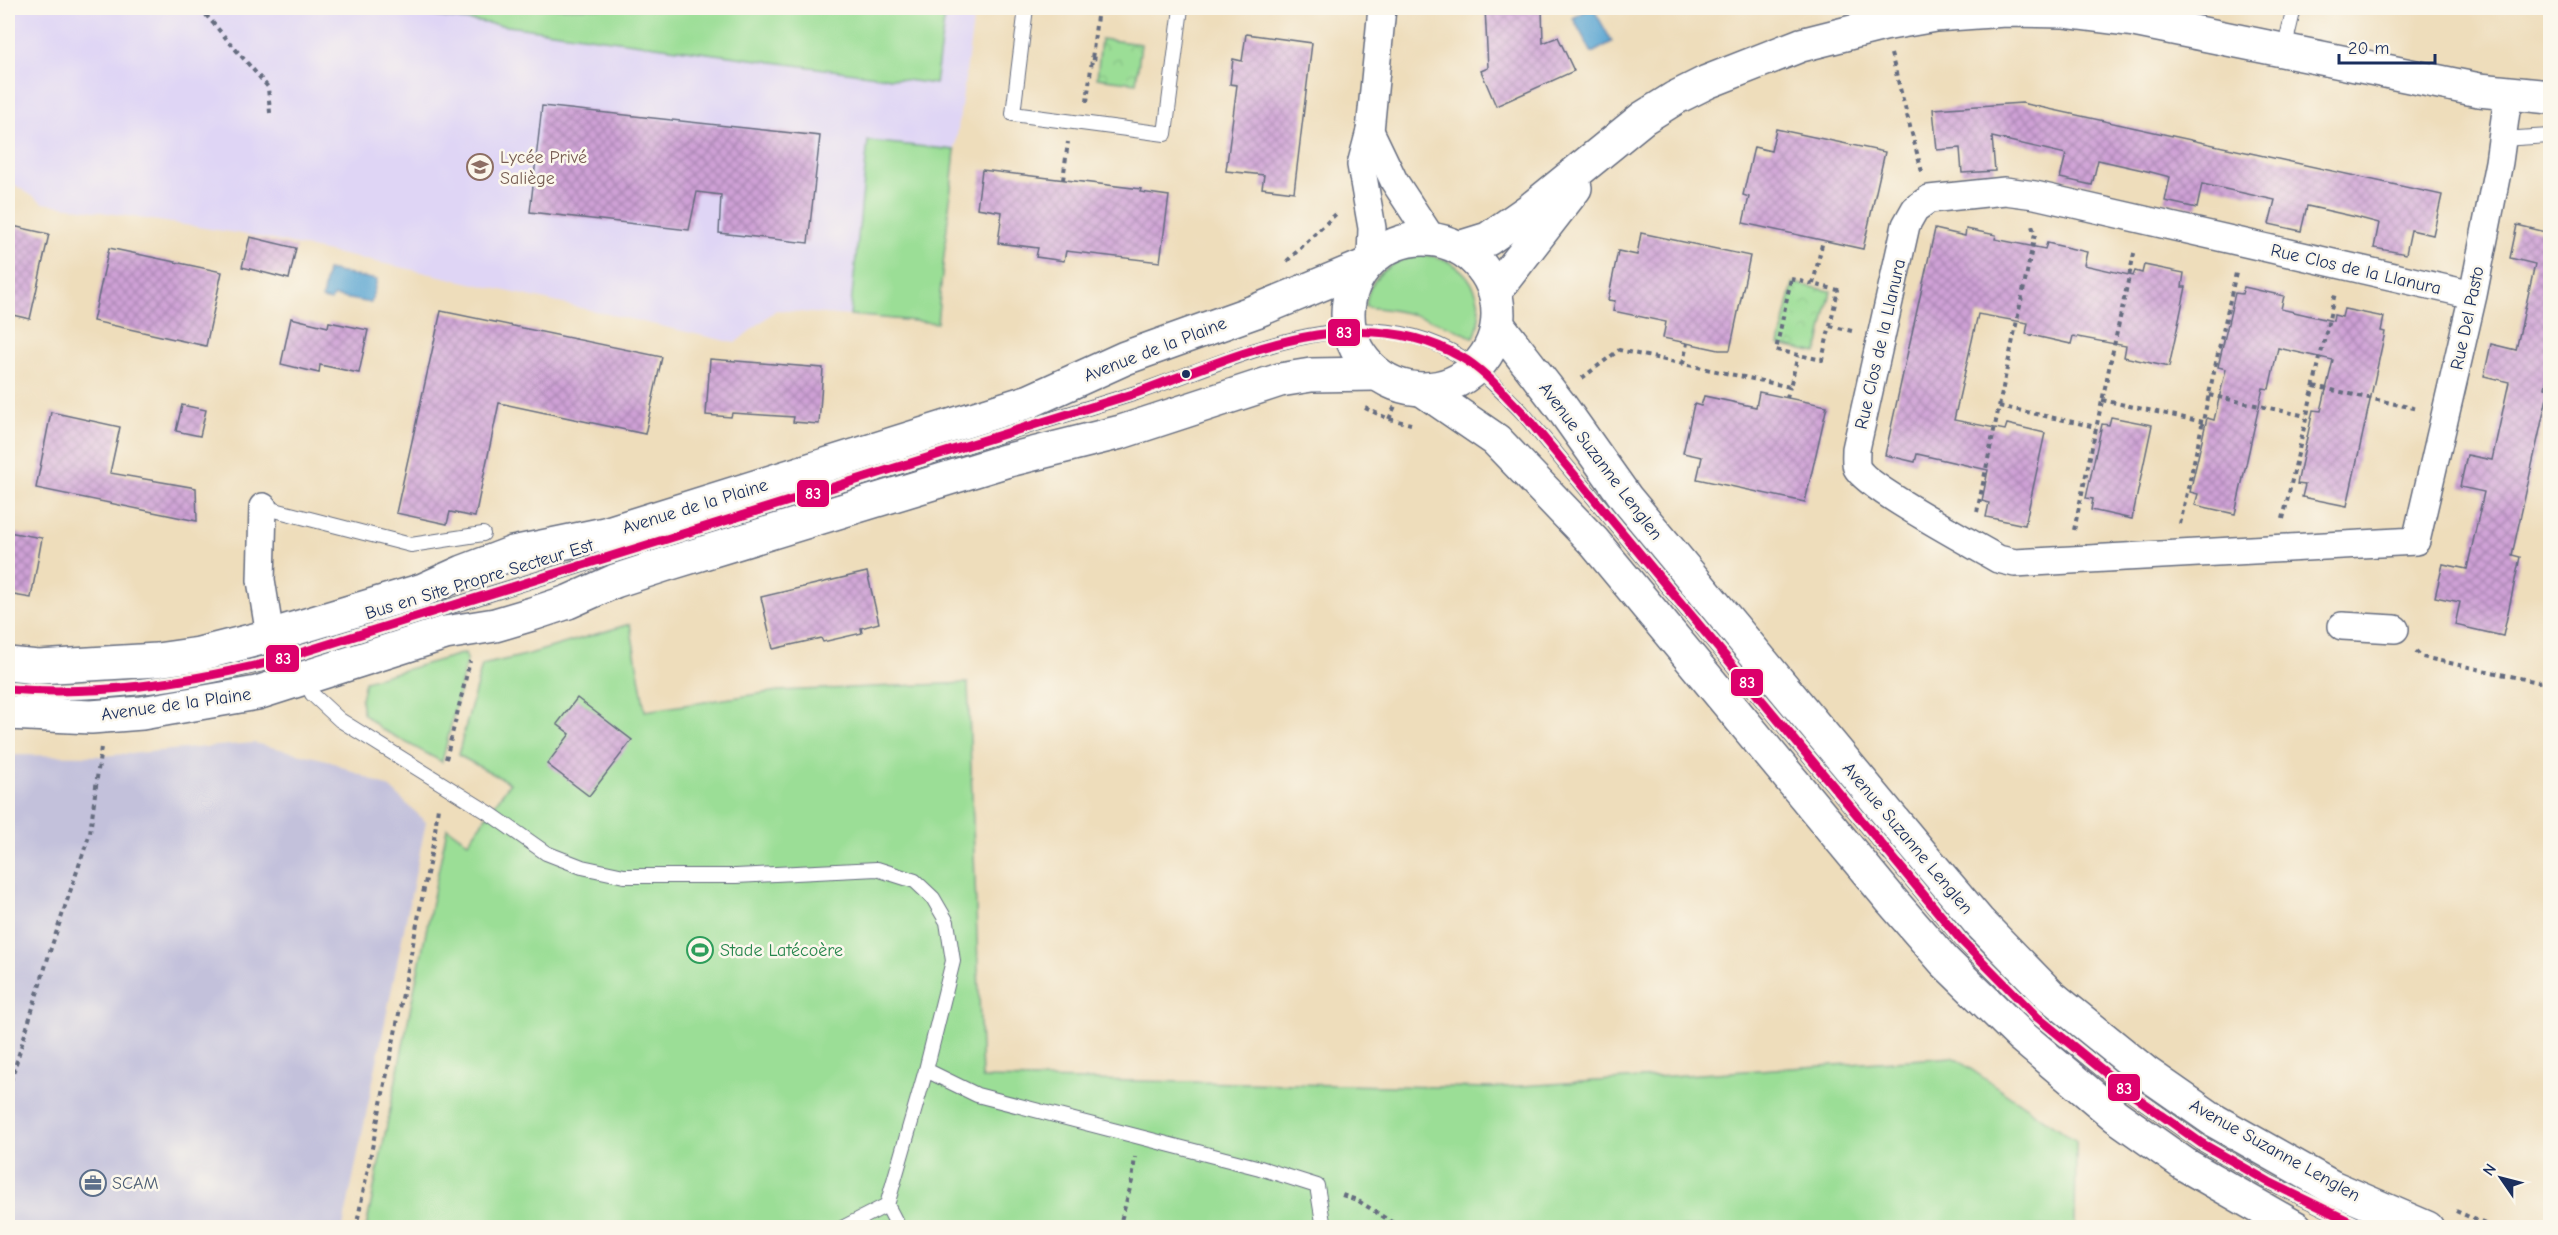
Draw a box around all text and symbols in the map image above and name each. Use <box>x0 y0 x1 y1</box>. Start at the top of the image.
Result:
scale bar <box>2339 27 2435 65</box>
text: 20 m <box>2348 38 2389 59</box>
place label: Lycée Privé Saliège <box>500 147 587 189</box>
school or university icon: Lycée Privé Saliège <box>465 152 495 182</box>
street label: Rue Clos de la Llanura <box>2269 240 2443 299</box>
street label: Rue Clos de la Llanura <box>1851 257 1910 431</box>
street label: Rue Del Pasto <box>2446 264 2489 372</box>
street label: Avenue de la Plaine <box>1081 313 1229 386</box>
line badge: 83 <box>1327 318 1361 347</box>
text: 83 <box>1336 324 1352 342</box>
unlabelled marker <box>1180 368 1192 380</box>
street label: Avenue Suzanne Lenglen <box>1535 378 1667 544</box>
street label: Avenue de la Plaine <box>620 474 770 539</box>
line badge: 83 <box>796 479 830 508</box>
text: 83 <box>805 485 821 503</box>
street label: Bus en Site Propre Secteur Est <box>363 534 597 624</box>
line badge: 83 <box>265 644 300 673</box>
text: 83 <box>275 650 291 668</box>
line badge: 83 <box>1730 668 1764 697</box>
text: 83 <box>1739 674 1755 692</box>
street label: Avenue de la Plaine <box>100 684 252 725</box>
street label: Avenue Suzanne Lenglen <box>1838 758 1977 918</box>
sports icon: Stade Latécoère <box>685 935 715 965</box>
place label: Stade Latécoère <box>720 940 843 961</box>
line badge: 83 <box>2107 1073 2141 1102</box>
text: 83 <box>2116 1080 2132 1098</box>
street label: Avenue Suzanne Lenglen <box>2186 1095 2364 1206</box>
north arrow <box>2471 1148 2531 1208</box>
text: N <box>2479 1161 2500 1179</box>
office icon: SCAM <box>78 1168 108 1198</box>
place label: SCAM <box>112 1173 159 1194</box>

